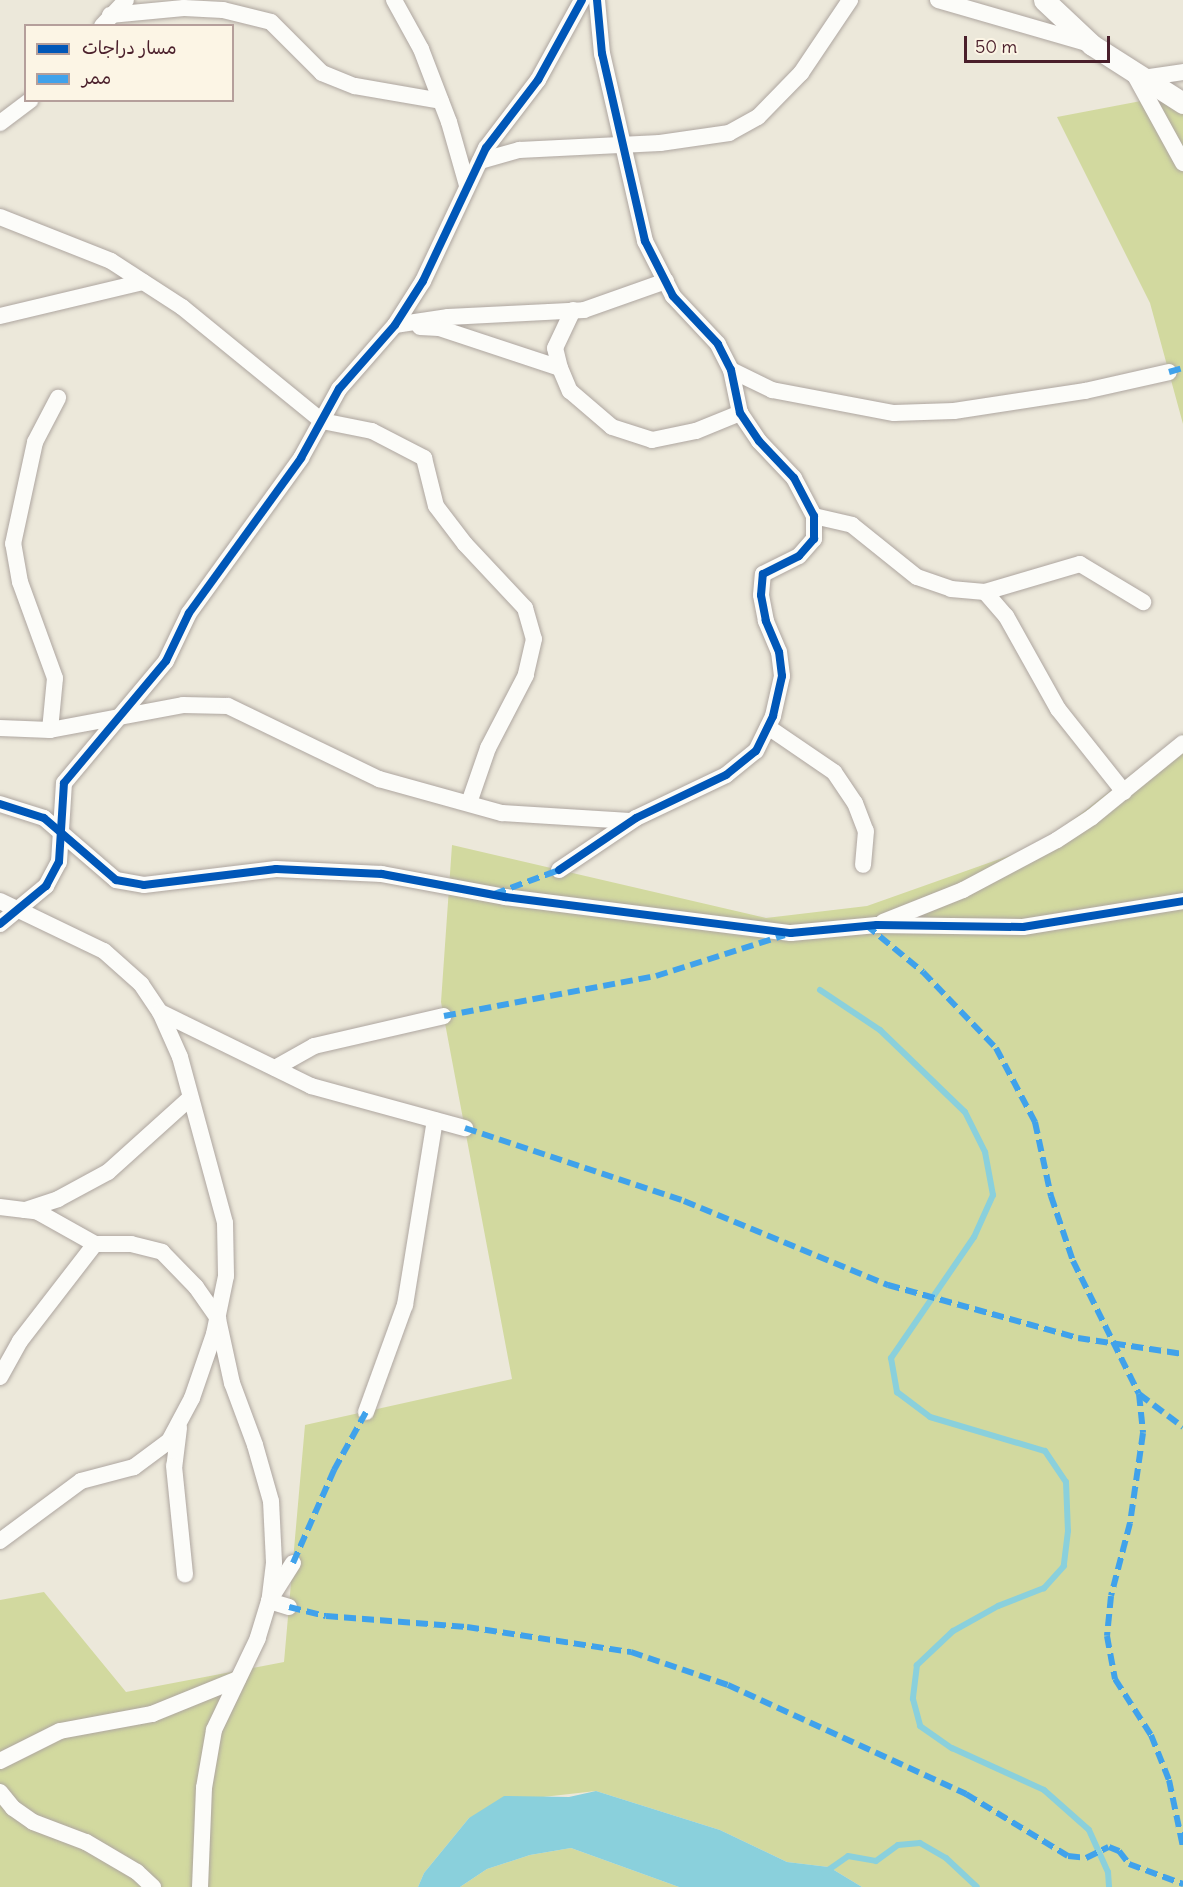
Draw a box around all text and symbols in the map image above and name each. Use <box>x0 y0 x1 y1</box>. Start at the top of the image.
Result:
legend <box>24 24 234 102</box>
scale bar <box>967 24 1112 62</box>
text: 50 m <box>975 35 1017 58</box>
text: مسار دراجات <box>82 36 177 59</box>
text: ممر <box>82 66 111 89</box>

